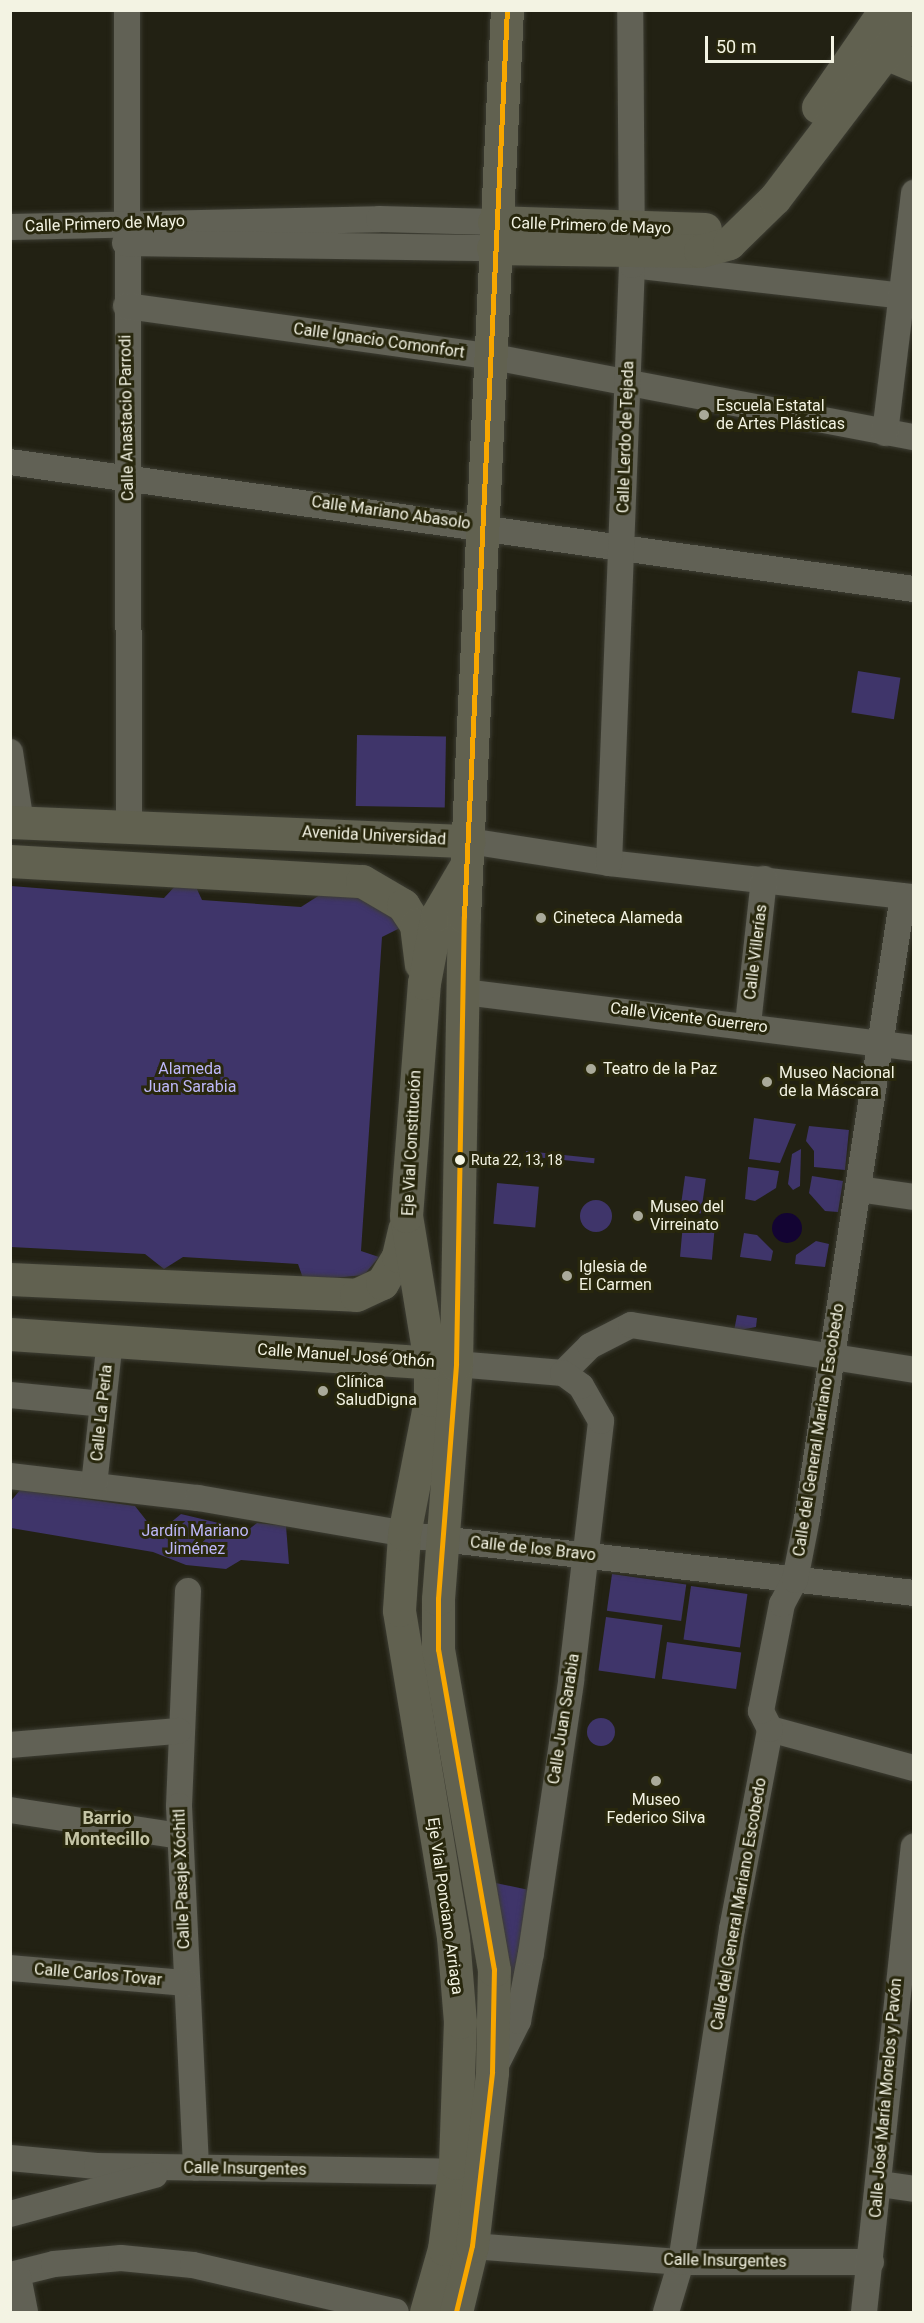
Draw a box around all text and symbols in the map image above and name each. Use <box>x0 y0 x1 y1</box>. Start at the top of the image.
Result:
scale bar <box>708 24 837 62</box>
text: 50 m <box>716 36 756 57</box>
street label: Calle Primero de Mayo <box>25 212 185 236</box>
street label: Calle Primero de Mayo <box>511 214 671 238</box>
street label: Calle Ignacio Comonfort <box>292 319 466 363</box>
street label: Calle Anastacio Parrodi <box>116 335 138 501</box>
street label: Calle Lerdo de Tejada <box>614 360 638 514</box>
place label: Escuela Estatal de Artes Plásticas <box>716 396 845 434</box>
marker: Escuela Estatal de Artes Plásticas <box>697 408 711 422</box>
street label: Calle Mariano Abasolo <box>310 492 472 534</box>
street label: Avenida Universidad <box>302 823 446 849</box>
street label: Calle Villerías <box>741 903 771 1001</box>
place label: Cineteca Alameda <box>553 908 683 928</box>
marker: Cineteca Alameda <box>534 911 548 925</box>
street label: Calle Vicente Guerrero <box>609 999 769 1037</box>
park label: Alameda Juan Sarabia <box>144 1059 236 1097</box>
place label: Teatro de la Paz <box>603 1059 717 1079</box>
marker: Teatro de la Paz <box>584 1062 598 1076</box>
place label: Museo Nacional de la Máscara <box>779 1063 895 1101</box>
street label: Eje Vial Constitución <box>399 1070 425 1216</box>
marker: Museo Nacional de la Máscara <box>760 1075 774 1089</box>
place label: Ruta 22, 13, 18 <box>471 1152 563 1168</box>
marker: Ruta 22, 13, 18 <box>454 1154 466 1166</box>
place label: Museo del Virreinato <box>650 1197 724 1235</box>
marker: Museo del Virreinato <box>631 1209 645 1223</box>
place label: Iglesia de El Carmen <box>579 1257 652 1295</box>
marker: Iglesia de El Carmen <box>560 1269 574 1283</box>
street label: Calle del General Mariano Escobedo <box>789 1302 849 1558</box>
street label: Calle Manuel José Othón <box>257 1340 435 1372</box>
street label: Calle La Perla <box>87 1364 117 1462</box>
place label: Clínica SaludDigna <box>336 1372 417 1410</box>
marker: Clínica SaludDigna <box>314 1382 332 1400</box>
park label: Jardín Mariano Jiménez <box>141 1521 249 1559</box>
street label: Calle de los Bravo <box>469 1533 597 1565</box>
street label: Calle Juan Sarabia <box>544 1652 584 1786</box>
marker: Museo Federico Silva <box>649 1774 663 1788</box>
street label: Calle del General Mariano Escobedo <box>707 1776 771 2032</box>
place label: Museo Federico Silva <box>606 1790 706 1828</box>
district label: Barrio Montecillo <box>64 1808 150 1850</box>
street label: Calle Pasaje Xóchitl <box>170 1808 194 1950</box>
street label: Eje Vial Ponciano Arriaga <box>423 1816 467 1996</box>
street label: Calle Carlos Tovar <box>33 1960 163 1990</box>
street label: Calle José María Morelos y Pavón <box>866 1977 906 2219</box>
street label: Calle Insurgentes <box>183 2158 307 2180</box>
street label: Calle Insurgentes <box>663 2250 787 2272</box>

